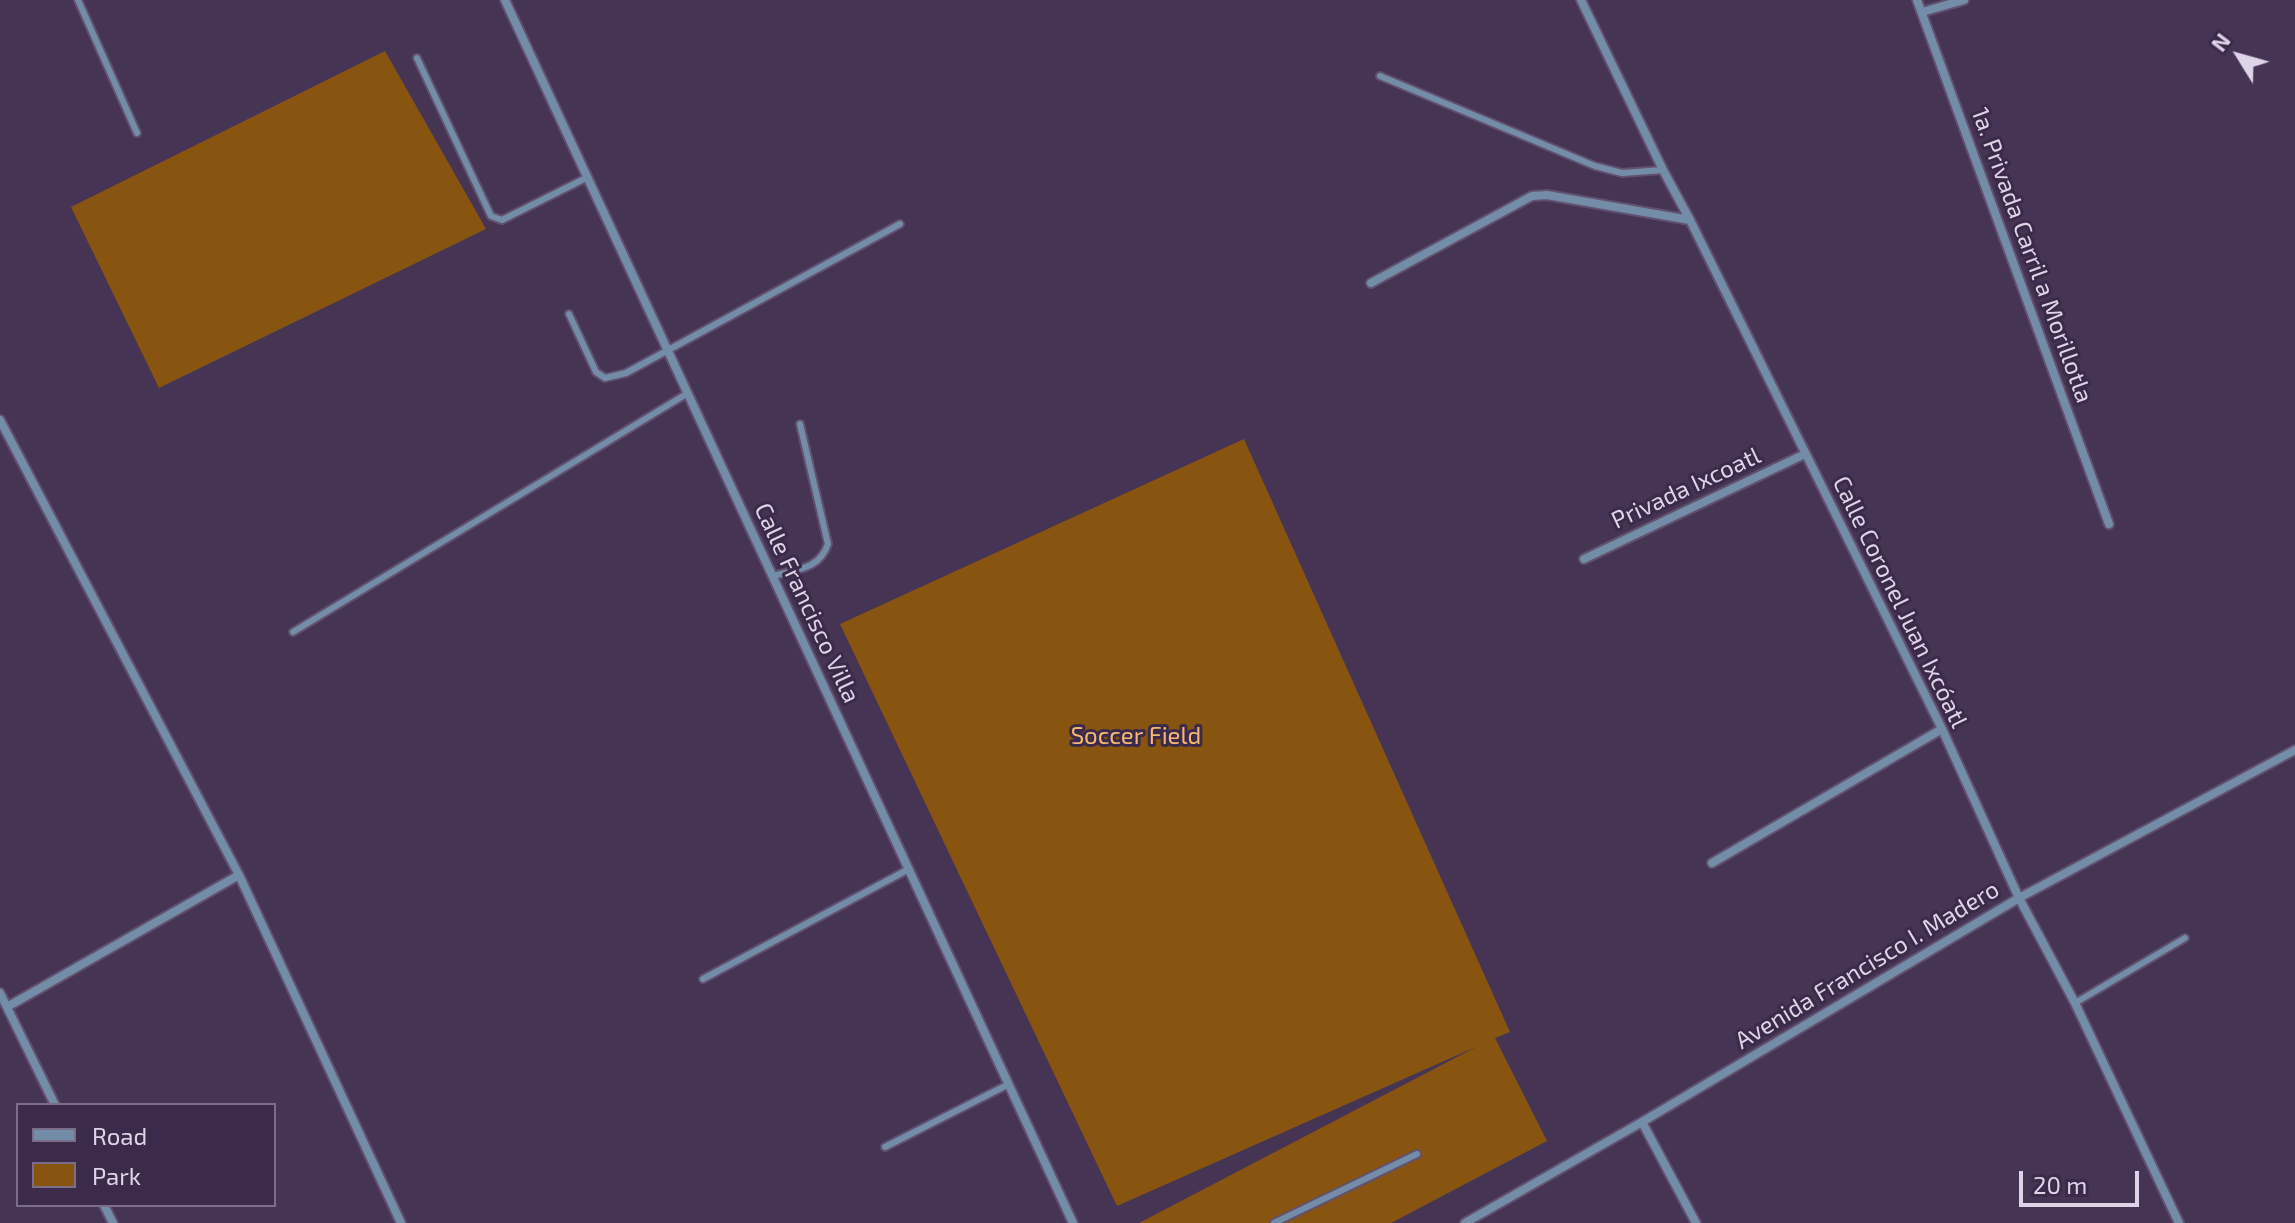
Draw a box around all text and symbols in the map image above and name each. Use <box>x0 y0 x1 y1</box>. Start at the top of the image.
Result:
north arrow <box>2199 16 2279 96</box>
text: N <box>2205 27 2235 56</box>
street label: 1a. Privada Carril a Morillotla <box>1965 103 2099 407</box>
street label: Privada Ixcoatl <box>1607 441 1765 535</box>
street label: Calle Coronel Juan Ixcóatl <box>1826 471 1974 733</box>
street label: Calle Francisco Villa <box>748 499 866 707</box>
park label: Soccer Field <box>1071 722 1201 750</box>
street label: Avenida Francisco I. Madero <box>1730 875 2004 1055</box>
legend <box>16 1103 276 1207</box>
text: Road <box>92 1121 147 1150</box>
scale bar <box>2023 1155 2143 1205</box>
text: Park <box>92 1161 141 1190</box>
text: 20 m <box>2033 1170 2087 1199</box>

